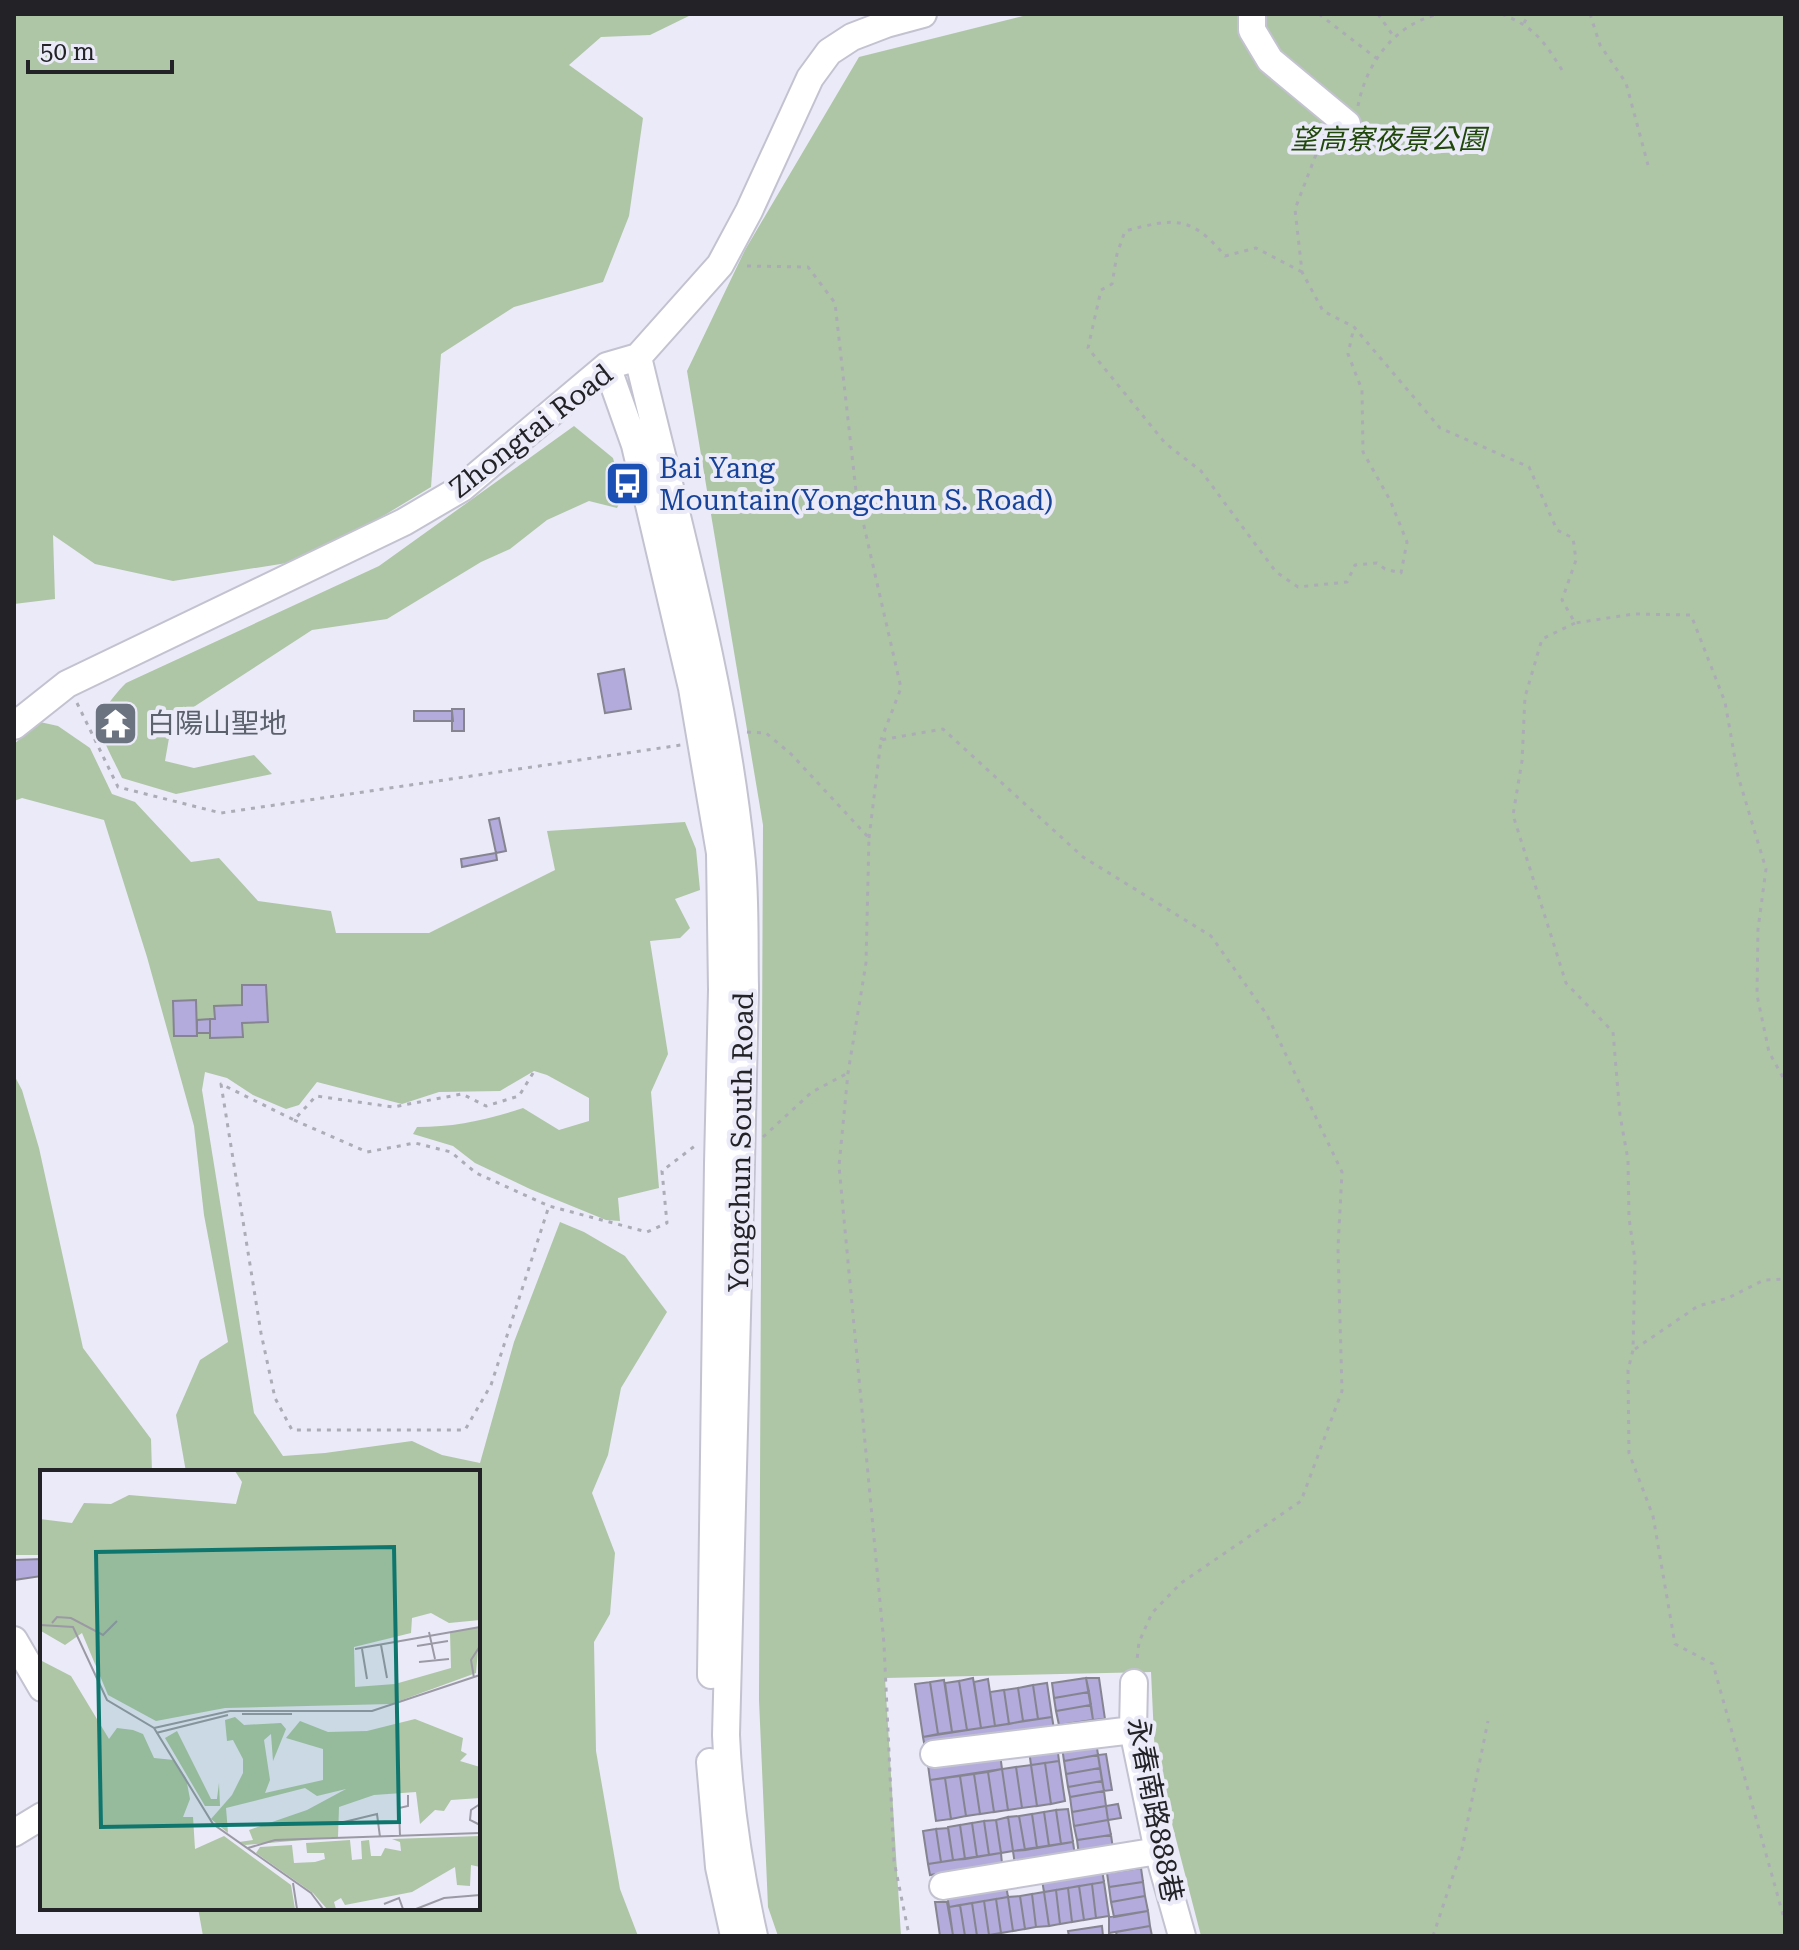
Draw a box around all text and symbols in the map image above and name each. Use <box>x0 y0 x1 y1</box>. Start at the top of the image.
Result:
scale bar <box>28 24 172 74</box>
text: 50 m <box>40 38 95 66</box>
park label: 望高寮夜景公園 <box>1290 123 1490 156</box>
street label: Zhongtai Road <box>443 357 619 505</box>
place label: Bai Yang Mountain(Yongchun S. Road) <box>659 452 1053 517</box>
bus stop icon: Bai Yang Mountain(Yongchun S. Road) <box>604 460 652 508</box>
temple icon: 白陽山聖地 <box>92 699 140 747</box>
place label: 白陽山聖地 <box>147 707 287 740</box>
street label: Yongchun South Road <box>722 991 760 1293</box>
inset map <box>40 1470 480 1910</box>
street label: 永春南路888巷 <box>1121 1715 1189 1905</box>

